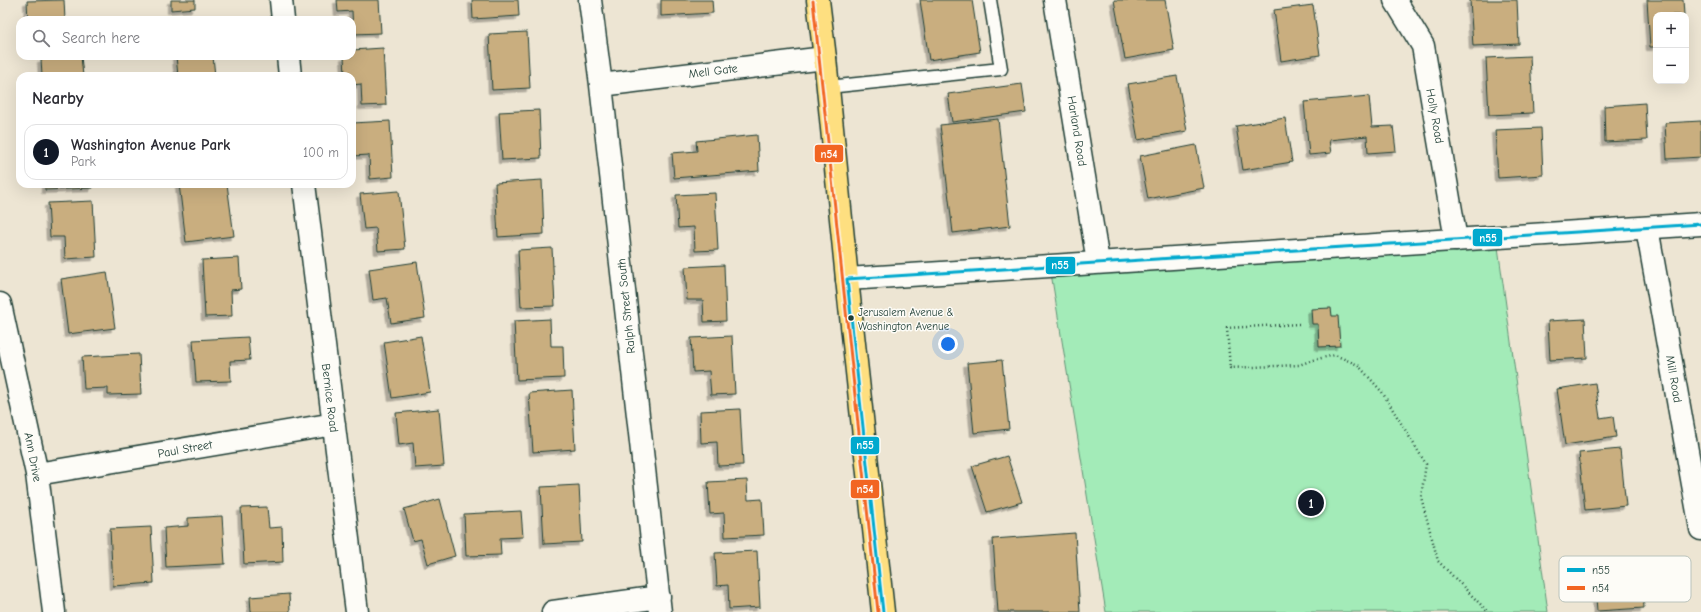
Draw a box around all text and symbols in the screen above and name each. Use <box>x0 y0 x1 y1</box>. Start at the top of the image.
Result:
map controls <box>1653 12 1689 84</box>
button: + <box>1653 12 1689 48</box>
search box <box>16 16 356 60</box>
icon: search <box>30 27 52 49</box>
text: Search here <box>62 29 140 47</box>
button: − <box>1653 48 1689 84</box>
street label: Mell Gate <box>688 61 738 81</box>
street label: Holly Road <box>1423 87 1447 145</box>
text: Nearby <box>32 89 83 108</box>
street label: Harland Road <box>1065 95 1089 167</box>
text: Washington Avenue Park <box>71 136 230 154</box>
line badge: n54 <box>814 144 844 163</box>
text: 1 <box>43 145 49 160</box>
text: 100 m <box>303 145 339 160</box>
text: n54 <box>821 148 837 161</box>
text: Park <box>71 154 96 169</box>
line badge: n55 <box>1472 228 1503 247</box>
text: n55 <box>1479 232 1497 245</box>
line badge: n55 <box>1045 256 1076 275</box>
street label: Ralph Street South <box>614 258 638 354</box>
text: n55 <box>1051 259 1069 272</box>
place label: Jerusalem Avenue & Washington Avenue <box>858 306 954 333</box>
marker: Jerusalem Avenue & Washington Avenue <box>846 313 856 323</box>
your location <box>938 334 958 354</box>
street label: Mill Road <box>1663 354 1685 404</box>
street label: Bernice Road <box>319 363 341 433</box>
street label: Ann Drive <box>21 431 45 483</box>
line badge: n55 <box>850 436 880 455</box>
street label: Paul Street <box>157 437 214 461</box>
text: n55 <box>856 439 874 452</box>
line badge: n54 <box>850 479 880 499</box>
text: n54 <box>857 483 873 496</box>
pin: 1 <box>1298 488 1324 518</box>
legend <box>1559 556 1691 602</box>
text: n55 <box>1592 564 1610 577</box>
text: n54 <box>1592 582 1609 595</box>

